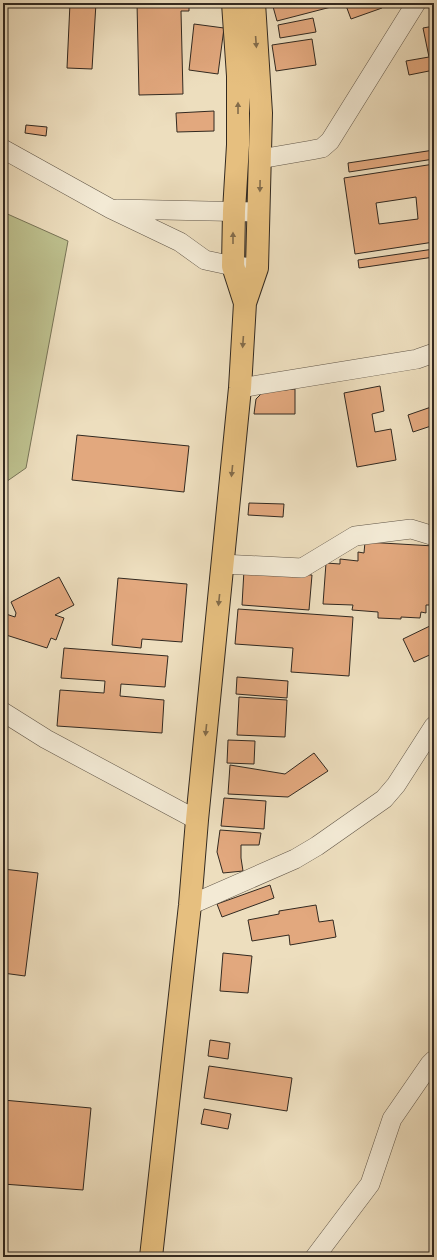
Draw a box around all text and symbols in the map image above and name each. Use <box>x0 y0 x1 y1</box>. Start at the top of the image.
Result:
one-way arrow <box>253 36 260 48</box>
one-way arrow <box>235 101 241 114</box>
one-way arrow <box>257 180 263 193</box>
one-way arrow <box>230 231 236 244</box>
one-way arrow <box>239 336 246 348</box>
one-way arrow <box>228 465 235 477</box>
one-way arrow <box>215 594 222 606</box>
one-way arrow <box>202 724 209 736</box>

